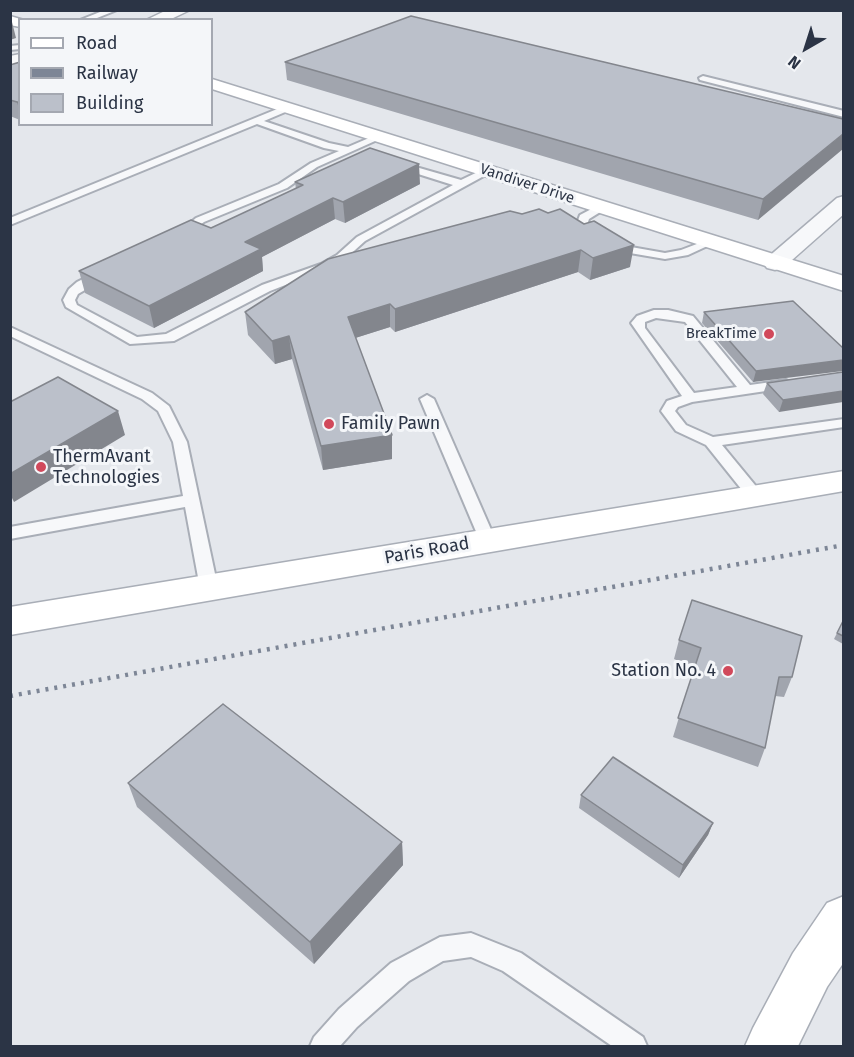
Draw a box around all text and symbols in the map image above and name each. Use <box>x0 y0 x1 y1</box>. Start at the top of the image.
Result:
legend <box>18 18 213 126</box>
north arrow <box>776 18 836 78</box>
text: Road <box>76 32 118 54</box>
text: N <box>784 52 804 73</box>
text: Railway <box>76 62 138 84</box>
text: Building <box>76 92 143 114</box>
street label: Vandiver Drive <box>477 160 577 208</box>
place label: BreakTime <box>686 325 757 343</box>
marker: BreakTime <box>762 327 776 341</box>
place label: Family Pawn <box>341 413 440 435</box>
marker: Family Pawn <box>322 417 336 431</box>
place label: ThermAvant Technologies <box>53 446 160 488</box>
marker: ThermAvant Technologies <box>34 460 48 474</box>
street label: Paris Road <box>383 533 471 569</box>
place label: Station No. 4 <box>611 660 716 682</box>
marker: Station No. 4 <box>721 664 735 678</box>

